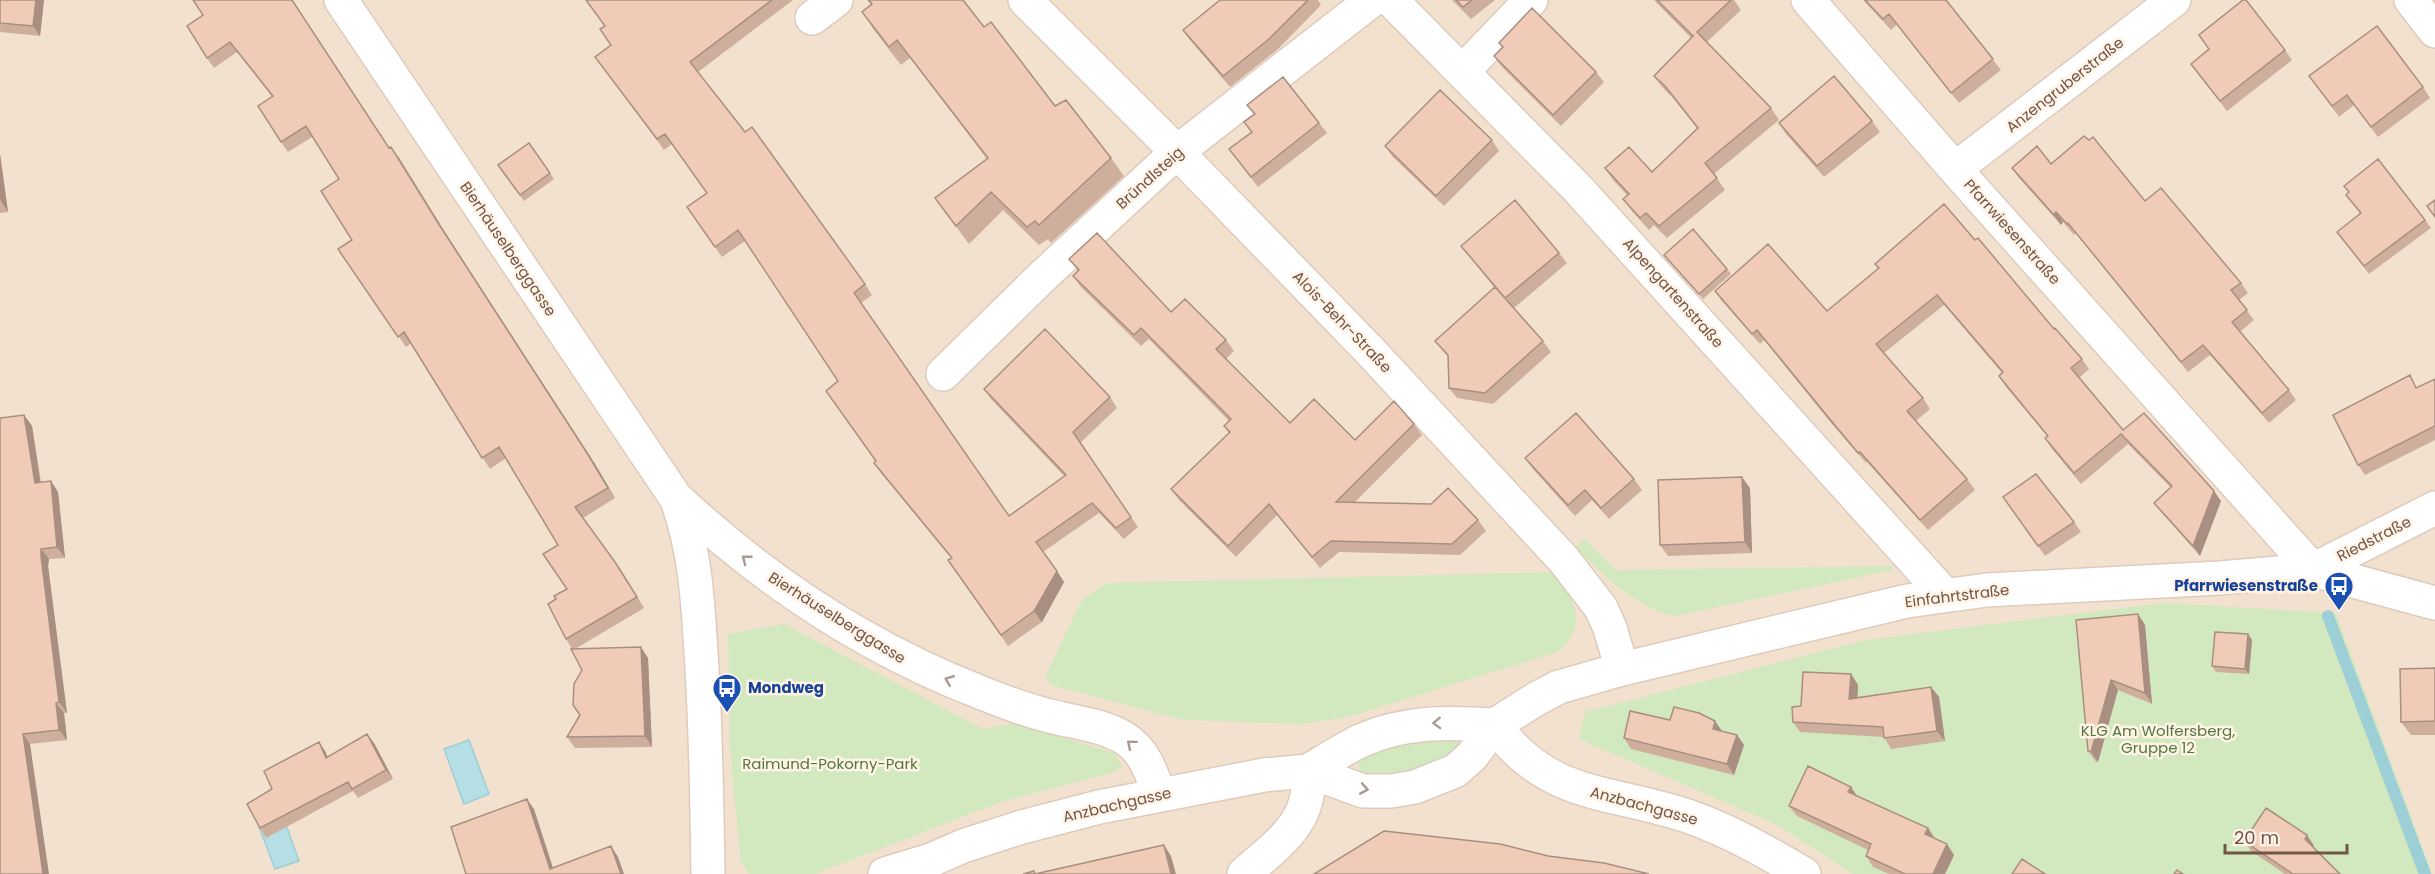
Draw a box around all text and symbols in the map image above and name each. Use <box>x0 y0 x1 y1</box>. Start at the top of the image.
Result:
street label: Anzengruberstraße <box>2001 32 2128 137</box>
street label: Bründlsteig <box>1111 142 1188 214</box>
street label: Pfarrwiesenstraße <box>1959 174 2066 289</box>
street label: Bierhäuselberggasse <box>455 177 561 320</box>
street label: Alpengartenstraße <box>1618 233 1729 352</box>
street label: Alois-Behr-Straße <box>1288 266 1397 377</box>
street label: Riedstraße <box>2333 511 2415 566</box>
one-way arrow <box>741 555 752 566</box>
street label: Bierhäuselberggasse <box>765 567 910 668</box>
bus stop icon: Pfarrwiesenstraße <box>2323 570 2355 612</box>
place label: Pfarrwiesenstraße <box>2174 575 2318 596</box>
street label: Einfahrtstraße <box>1903 579 2010 612</box>
bus stop icon: Mondweg <box>711 672 743 714</box>
one-way arrow <box>944 675 955 687</box>
place label: Mondweg <box>748 677 824 698</box>
one-way arrow <box>1433 717 1442 730</box>
park label: KLG Am Wolfersberg, Gruppe 12 <box>2081 720 2235 758</box>
one-way arrow <box>1127 741 1138 752</box>
park label: Raimund-Pokorny-Park <box>742 753 918 774</box>
street label: Anzbachgasse <box>1588 781 1700 830</box>
street label: Anzbachgasse <box>1061 782 1173 827</box>
one-way arrow <box>1359 782 1369 795</box>
scale bar <box>2225 817 2346 855</box>
text: 20 m <box>2234 825 2279 850</box>

